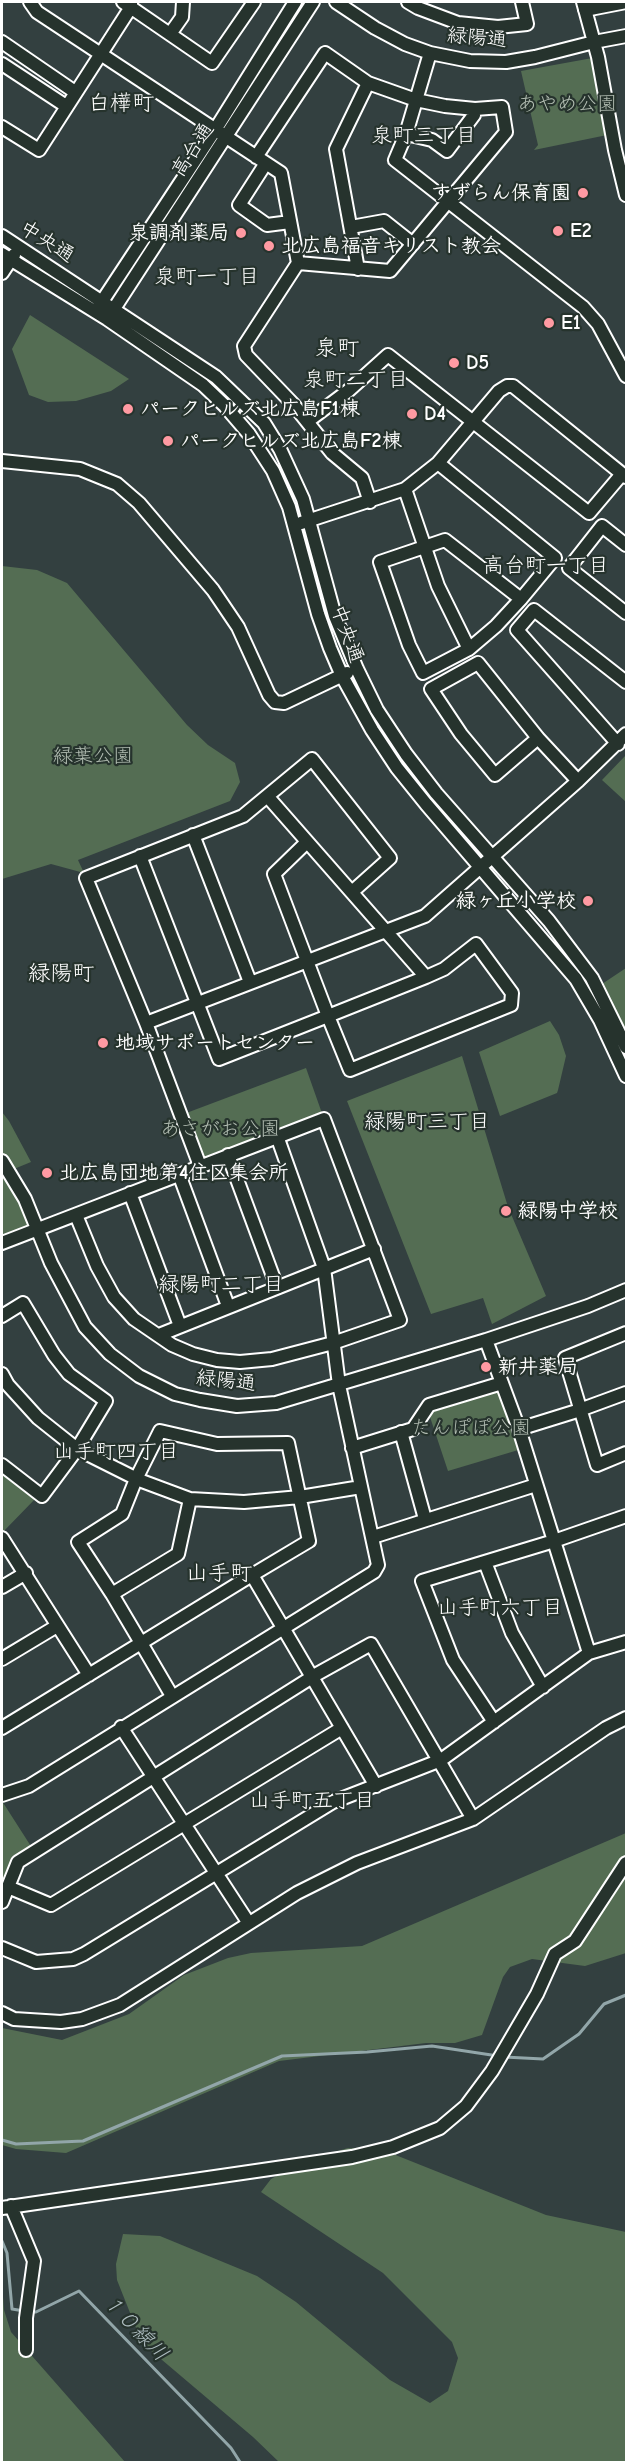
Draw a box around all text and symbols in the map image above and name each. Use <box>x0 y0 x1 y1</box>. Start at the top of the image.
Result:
street label: 緑陽通 <box>446 23 508 53</box>
district label: 白樺町 <box>88 91 154 117</box>
park label: あやめ公園 <box>517 92 617 116</box>
street label: 高台通 <box>167 118 219 182</box>
district label: 泉町三丁目 <box>372 123 476 149</box>
place label: すずらん保育園 <box>431 181 571 205</box>
marker: すずらん保育園 <box>576 186 590 200</box>
street label: 中央通 <box>15 216 79 268</box>
place label: E2 <box>570 219 592 243</box>
place label: 泉調剤薬局 <box>129 221 229 245</box>
marker: E2 <box>551 224 565 238</box>
marker: 泉調剤薬局 <box>234 226 248 240</box>
place label: 北広島福音キリスト教会 <box>281 234 501 258</box>
marker: 北広島福音キリスト教会 <box>262 239 276 253</box>
district label: 泉町一丁目 <box>155 264 259 290</box>
place label: E1 <box>561 311 581 335</box>
marker: E1 <box>542 316 556 330</box>
district label: 泉町 <box>315 336 359 362</box>
place label: D5 <box>466 351 489 375</box>
marker: D5 <box>447 356 461 370</box>
district label: 泉町二丁目 <box>304 367 408 393</box>
place label: パークヒルズ北広島F1棟 <box>140 397 359 421</box>
marker: パークヒルズ北広島F1棟 <box>121 402 135 416</box>
place label: D4 <box>424 402 446 426</box>
marker: D4 <box>405 407 419 421</box>
place label: パークヒルズ北広島F2棟 <box>180 429 402 453</box>
marker: パークヒルズ北広島F2棟 <box>161 434 175 448</box>
district label: 高台町一丁目 <box>483 553 609 579</box>
street label: 中央通 <box>325 602 369 666</box>
park label: 緑葉公園 <box>53 744 133 768</box>
place label: 緑ヶ丘小学校 <box>456 889 576 913</box>
marker: 緑ヶ丘小学校 <box>581 894 595 908</box>
district label: 緑陽町 <box>28 961 94 987</box>
place label: 地域サポートセンター <box>115 1031 315 1055</box>
marker: 地域サポートセンター <box>96 1036 110 1050</box>
district label: 緑陽町三丁目 <box>364 1109 490 1135</box>
park label: あさがお公園 <box>160 1117 280 1141</box>
place label: 北広島団地第4住区集会所 <box>59 1161 288 1185</box>
marker: 北広島団地第4住区集会所 <box>40 1166 54 1180</box>
place label: 緑陽中学校 <box>518 1199 618 1223</box>
marker: 緑陽中学校 <box>499 1204 513 1218</box>
district label: 緑陽町二丁目 <box>158 1272 284 1298</box>
place label: 新井薬局 <box>498 1355 578 1379</box>
marker: 新井薬局 <box>479 1360 493 1374</box>
street label: 緑陽通 <box>195 1366 257 1396</box>
park label: たんぽぽ公園 <box>411 1416 531 1440</box>
district label: 山手町四丁目 <box>53 1439 179 1465</box>
district label: 山手町 <box>186 1561 252 1587</box>
district label: 山手町六丁目 <box>437 1595 563 1621</box>
district label: 山手町五丁目 <box>249 1788 375 1814</box>
water label: １０線川 <box>97 2289 173 2367</box>

